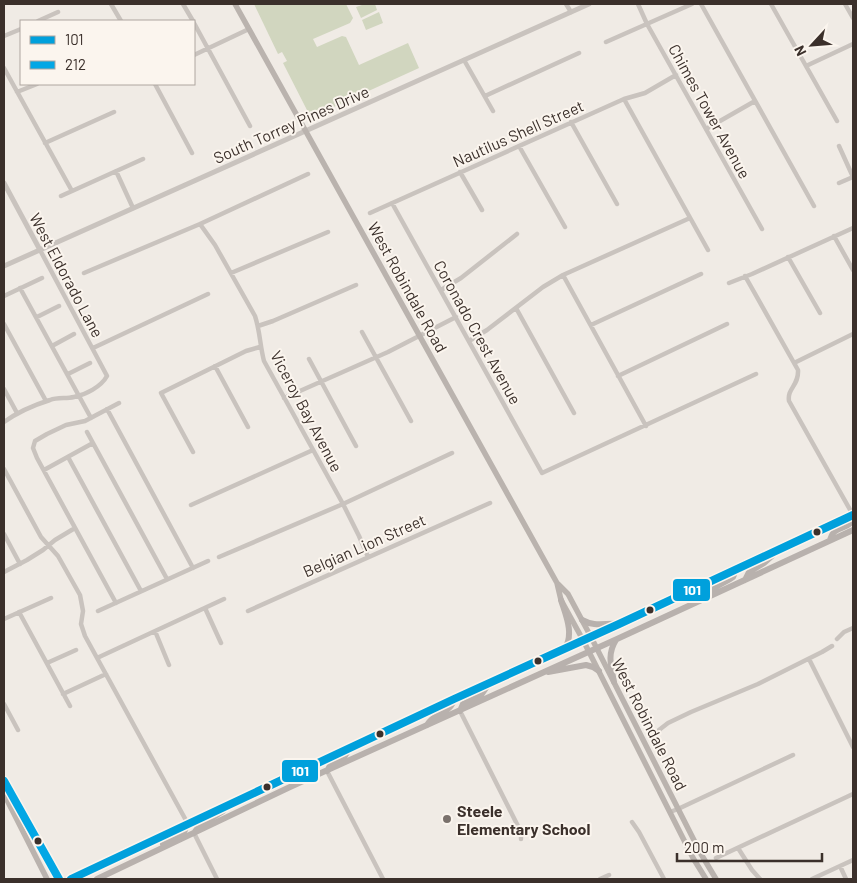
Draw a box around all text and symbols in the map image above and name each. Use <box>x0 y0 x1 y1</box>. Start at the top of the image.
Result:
legend <box>20 20 195 85</box>
north arrow <box>787 20 837 70</box>
text: 101 <box>65 30 84 48</box>
street label: Chimes Tower Avenue <box>665 40 755 182</box>
text: N <box>790 43 810 59</box>
text: 212 <box>65 55 86 73</box>
street label: South Torrey Pines Drive <box>210 81 372 167</box>
street label: Nautilus Shell Street <box>450 96 586 170</box>
street label: West Eldorado Lane <box>26 210 108 340</box>
street label: West Robindale Road <box>364 219 452 355</box>
street label: Coronado Crest Avenue <box>430 257 526 407</box>
street label: Viceroy Bay Avenue <box>267 347 347 475</box>
street label: Belgian Lion Street <box>300 509 428 581</box>
unlabelled marker <box>812 527 822 537</box>
line badge: 101 <box>672 578 711 602</box>
text: 101 <box>683 581 701 598</box>
unlabelled marker <box>645 605 655 615</box>
street label: West Robindale Road <box>608 655 692 793</box>
unlabelled marker <box>533 656 543 666</box>
unlabelled marker <box>375 729 385 739</box>
line badge: 101 <box>281 759 319 783</box>
text: 101 <box>291 762 309 779</box>
unlabelled marker <box>262 782 272 792</box>
place label: Steele Elementary School <box>457 801 591 838</box>
marker: Steele Elementary School <box>441 813 453 825</box>
scale bar <box>677 830 822 862</box>
unlabelled marker <box>33 836 43 846</box>
text: 200 m <box>684 838 724 856</box>

